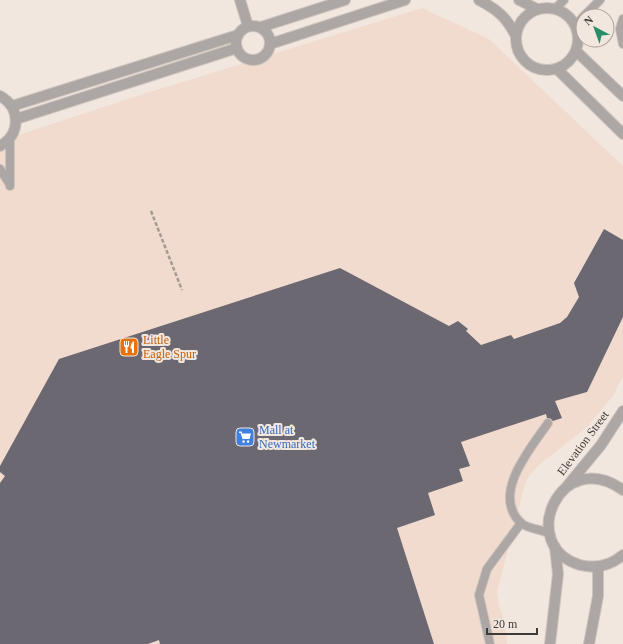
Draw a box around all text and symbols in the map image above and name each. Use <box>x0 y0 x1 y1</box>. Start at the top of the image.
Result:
north arrow <box>575 8 615 48</box>
text: N <box>582 13 595 28</box>
place label: Little Eagle Spur <box>143 333 196 361</box>
restaurant icon: Little Eagle Spur <box>118 336 140 358</box>
street label: Elevation Street <box>554 408 612 478</box>
place label: Mall at Newmarket <box>259 423 316 451</box>
supermarket icon: Mall at Newmarket <box>234 426 256 448</box>
scale bar <box>487 610 537 636</box>
text: 20 m <box>493 617 518 631</box>

